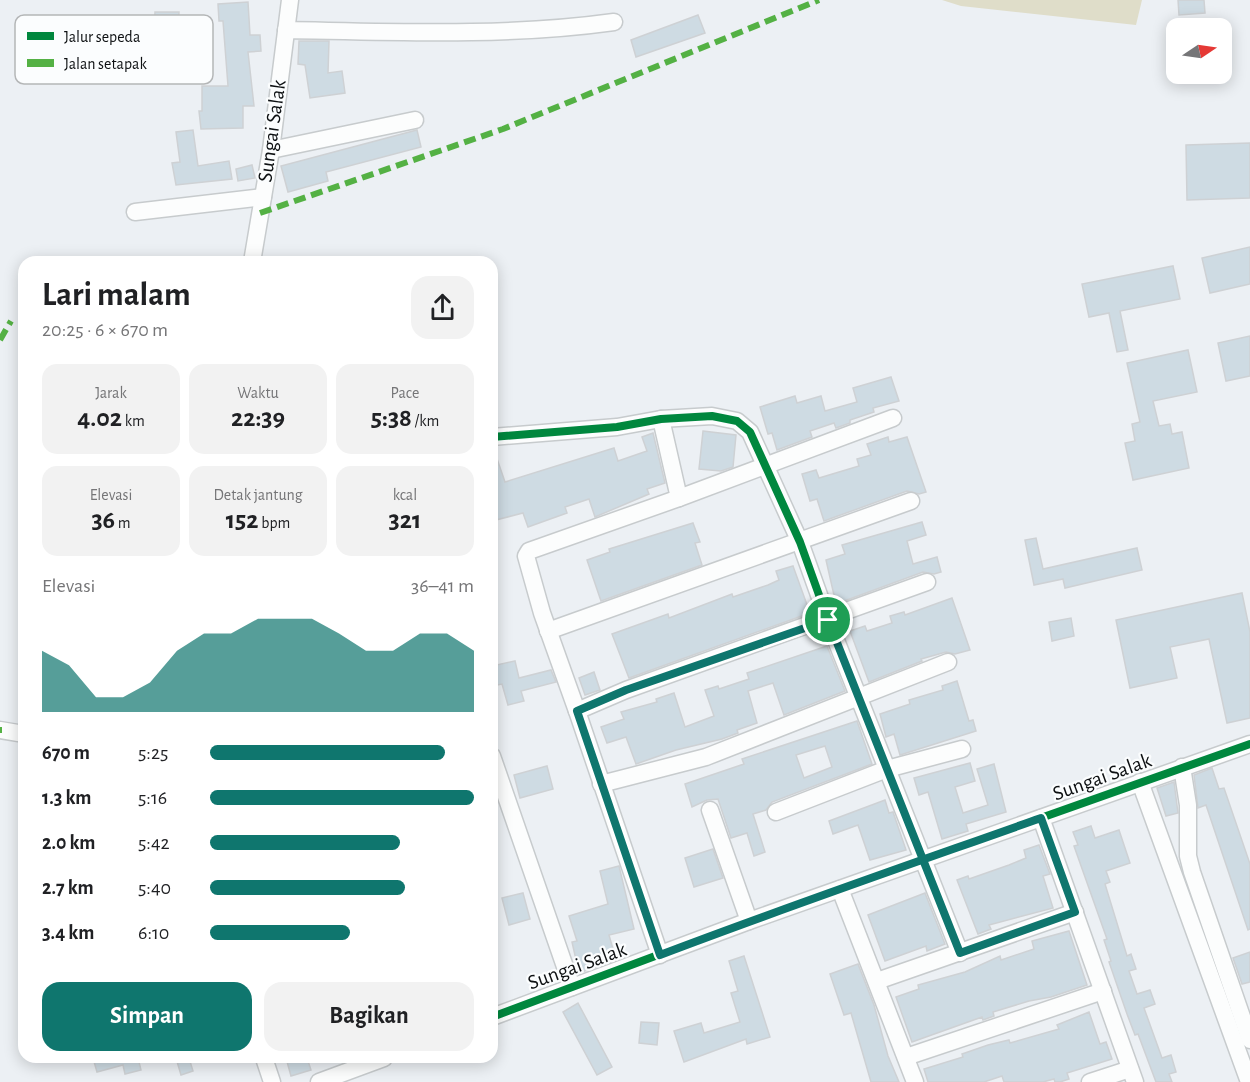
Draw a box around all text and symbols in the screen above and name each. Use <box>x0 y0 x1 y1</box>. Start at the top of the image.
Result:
legend <box>15 15 213 84</box>
north arrow <box>1166 18 1232 84</box>
map controls <box>1166 18 1232 84</box>
text: Jalur sepeda <box>64 29 140 45</box>
text: Jalan setapak <box>64 56 147 72</box>
street label: Sungai Salak <box>254 78 290 184</box>
button: share <box>411 276 474 339</box>
text: Lari malam <box>42 279 191 312</box>
text: 20:25 · 6 × 670 m <box>42 320 168 340</box>
text: Jarak <box>95 385 127 401</box>
text: Waktu <box>237 385 279 401</box>
text: Pace <box>391 385 419 401</box>
text: 4.02 <box>77 405 122 431</box>
text: 22:39 <box>231 405 285 431</box>
text: 5:38 <box>371 405 412 431</box>
text: km <box>122 413 145 429</box>
text: /km <box>412 413 439 429</box>
text: Elevasi <box>90 487 132 503</box>
text: Detak jantung <box>213 487 303 503</box>
text: kcal <box>393 487 417 503</box>
text: 36 <box>91 507 115 533</box>
text: 152 <box>226 507 259 533</box>
text: 321 <box>389 507 421 533</box>
text: m <box>115 515 131 531</box>
text: bpm <box>259 515 290 531</box>
text: Elevasi <box>42 576 95 596</box>
text: 36–41 m <box>411 576 474 596</box>
pin <box>802 594 853 645</box>
icon: arrive <box>811 603 844 636</box>
text: 670 m <box>42 743 90 763</box>
text: 5:25 <box>138 743 168 763</box>
street label: Sungai Salak <box>1050 749 1154 805</box>
text: 1.3 km <box>42 788 91 808</box>
text: 5:16 <box>138 788 167 808</box>
text: 2.0 km <box>42 833 95 853</box>
text: 5:42 <box>138 833 170 853</box>
text: 2.7 km <box>42 878 94 898</box>
text: 5:40 <box>138 878 171 898</box>
text: 3.4 km <box>42 923 94 943</box>
text: 6:10 <box>138 923 169 943</box>
street label: Sungai Salak <box>525 938 629 994</box>
button: Simpan <box>42 982 252 1051</box>
button: Bagikan <box>264 982 474 1051</box>

